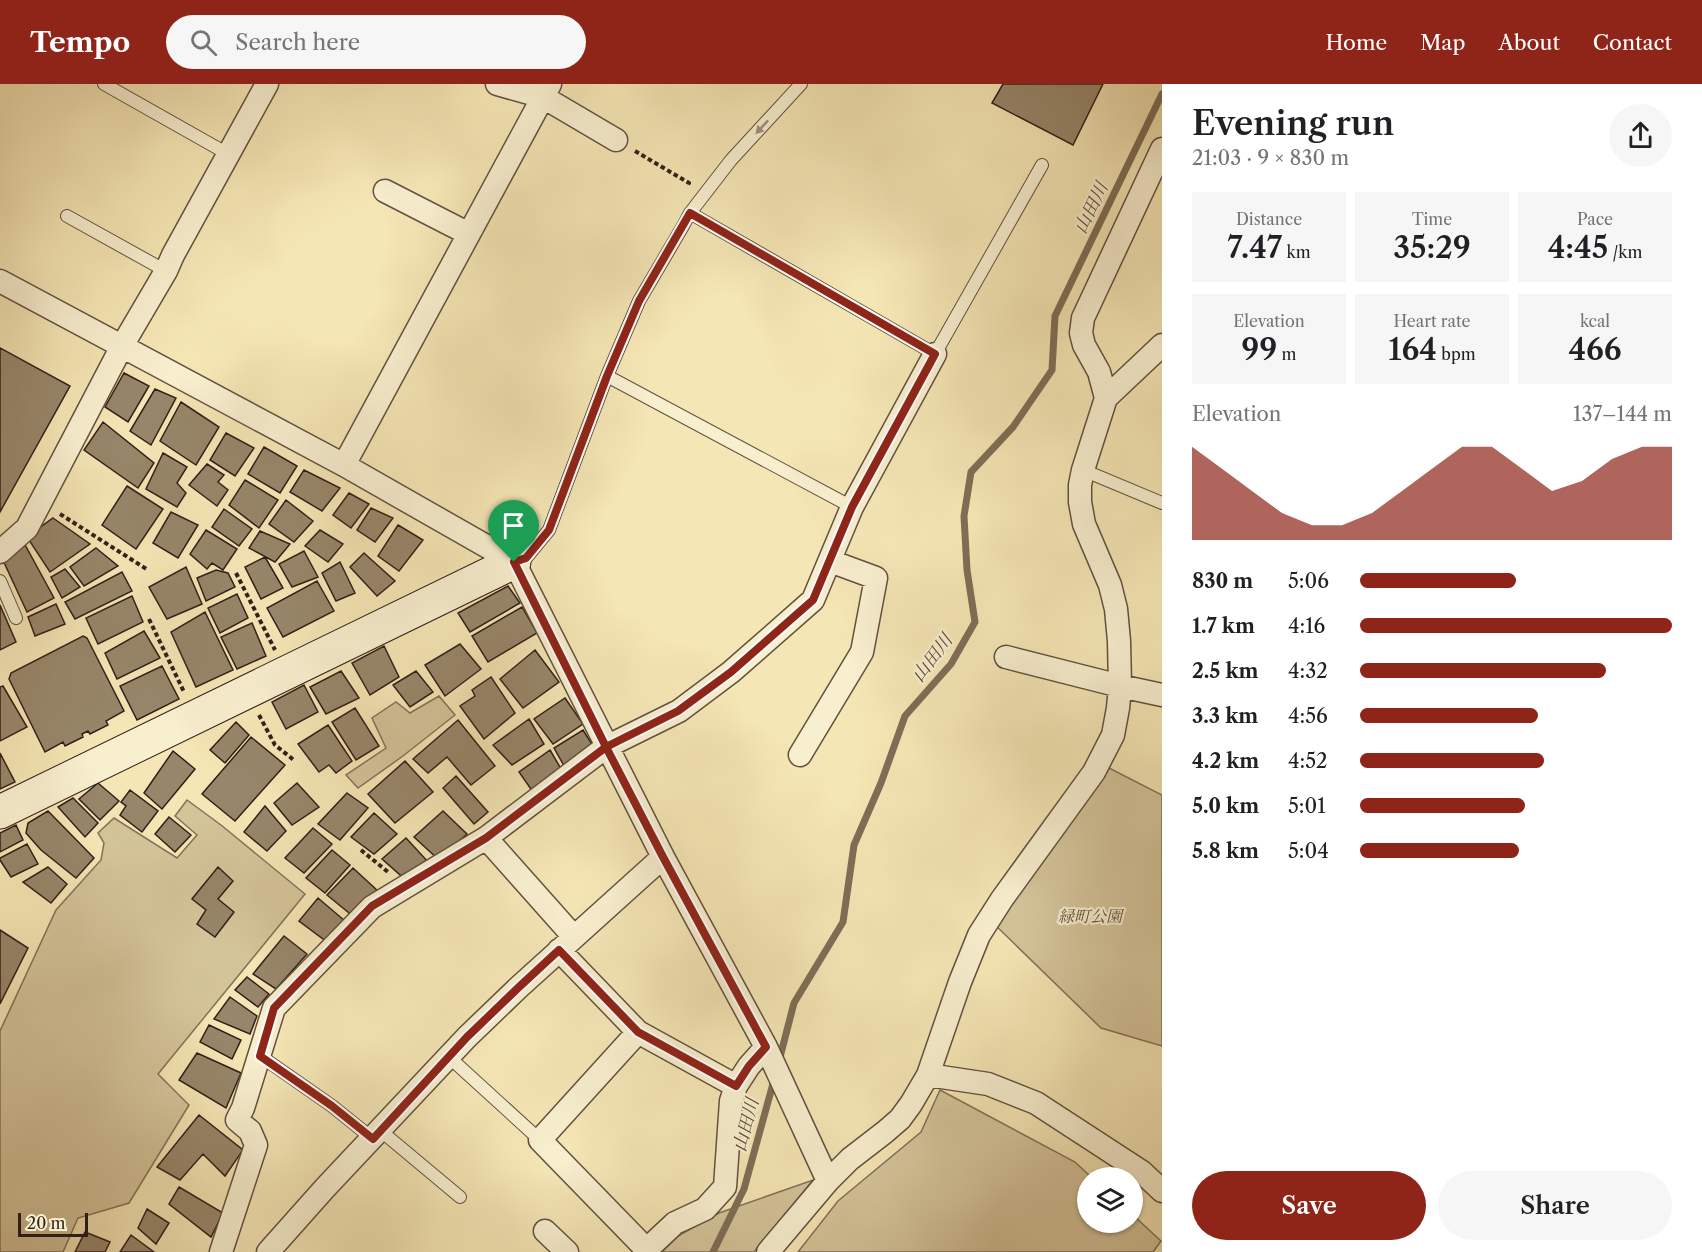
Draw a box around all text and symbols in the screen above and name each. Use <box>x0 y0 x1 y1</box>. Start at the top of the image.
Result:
search box <box>166 15 586 69</box>
text: Tempo <box>30 25 130 59</box>
icon: search <box>187 26 220 59</box>
text: Search here <box>235 29 360 56</box>
text: Home <box>1326 30 1387 55</box>
text: Map <box>1420 30 1465 55</box>
text: About <box>1498 30 1560 55</box>
text: Contact <box>1593 30 1672 55</box>
text: Evening run <box>1192 103 1394 144</box>
button: share <box>1609 104 1672 167</box>
one-way arrow <box>755 120 769 134</box>
text: 21:03 · 9 × 830 m <box>1192 146 1349 170</box>
water label: 山田川 <box>1069 177 1114 237</box>
text: Distance <box>1236 209 1302 229</box>
text: Time <box>1412 209 1452 229</box>
text: Pace <box>1577 209 1613 229</box>
text: 7.47 <box>1227 229 1282 266</box>
text: 35:29 <box>1393 229 1471 266</box>
text: 4:45 <box>1548 229 1608 266</box>
text: km <box>1282 242 1311 262</box>
text: /km <box>1608 242 1642 262</box>
text: Elevation <box>1233 311 1305 331</box>
text: Heart rate <box>1393 311 1471 331</box>
text: kcal <box>1580 311 1610 331</box>
text: 99 <box>1242 331 1277 368</box>
text: 164 <box>1388 331 1437 368</box>
text: 466 <box>1568 331 1622 368</box>
text: m <box>1277 344 1296 364</box>
text: bpm <box>1437 344 1476 364</box>
text: Elevation <box>1192 402 1281 426</box>
text: 137–144 m <box>1573 402 1672 426</box>
pin <box>488 500 539 562</box>
icon: arrive <box>497 509 530 542</box>
text: 830 m <box>1192 569 1253 593</box>
text: 5:06 <box>1288 569 1329 593</box>
text: 1.7 km <box>1192 614 1255 638</box>
text: 4:16 <box>1288 614 1325 638</box>
water label: 山田川 <box>907 628 958 686</box>
text: 2.5 km <box>1192 659 1259 683</box>
text: 4:32 <box>1288 659 1328 683</box>
text: 3.3 km <box>1192 704 1258 728</box>
text: 4:56 <box>1288 704 1328 728</box>
text: 4.2 km <box>1192 749 1259 773</box>
text: 4:52 <box>1288 749 1328 773</box>
text: 5.0 km <box>1192 794 1259 818</box>
text: 5:01 <box>1288 794 1326 818</box>
text: 5.8 km <box>1192 839 1259 863</box>
text: 5:04 <box>1288 839 1329 863</box>
park label: 緑町公園 <box>1058 906 1125 926</box>
water label: 山田川 <box>728 1094 764 1154</box>
map controls <box>1077 1167 1143 1233</box>
button: layers <box>1077 1167 1143 1233</box>
button: Save <box>1192 1171 1426 1240</box>
button: Share <box>1438 1171 1672 1240</box>
scale bar <box>18 1210 88 1238</box>
text: 20 m <box>27 1213 66 1233</box>

